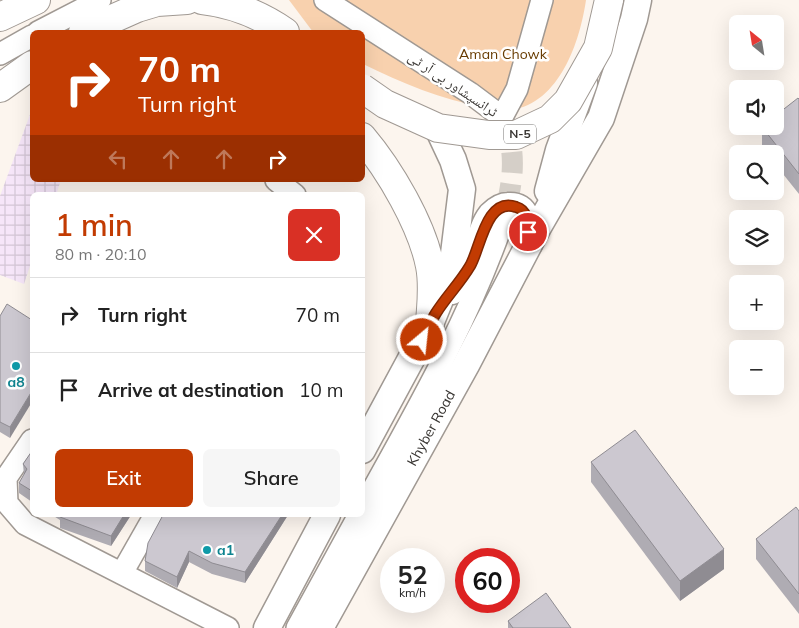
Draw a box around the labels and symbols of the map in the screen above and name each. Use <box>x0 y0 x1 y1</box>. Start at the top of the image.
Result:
north arrow <box>729 15 784 70</box>
park label: Aman Chowk <box>459 45 548 63</box>
street label: ٹرانسپشاور بی آر ٹی <box>405 47 502 121</box>
road number: N-5 <box>504 125 536 144</box>
pin <box>507 211 549 253</box>
position arrow <box>395 313 447 365</box>
marker: a8 <box>10 360 22 372</box>
place label: a8 <box>7 373 25 391</box>
street label: Khyber Road <box>403 387 459 469</box>
place label: a1 <box>217 541 234 559</box>
marker: a1 <box>201 544 213 556</box>
speed limit sign: 60 <box>455 548 520 613</box>

